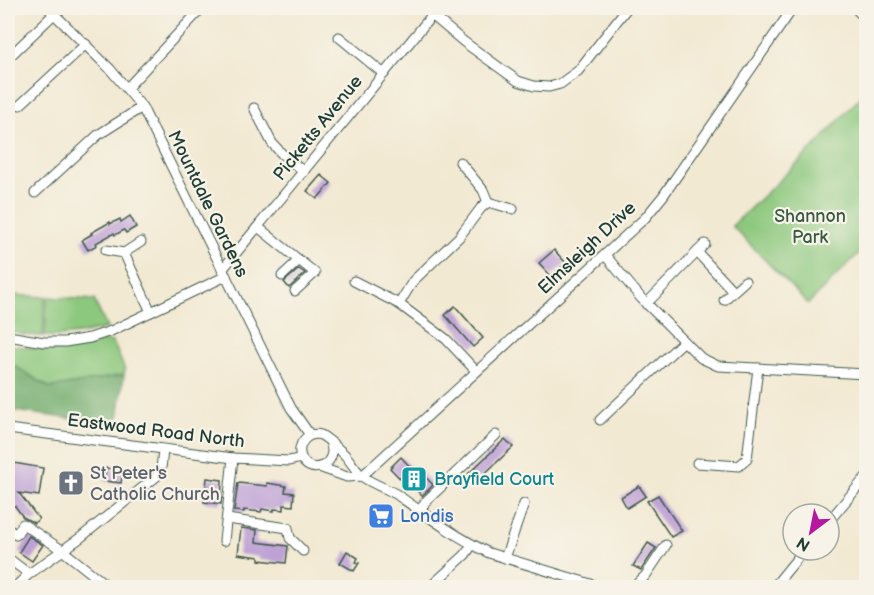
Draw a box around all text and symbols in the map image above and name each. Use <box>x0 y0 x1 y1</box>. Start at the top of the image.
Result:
street label: Picketts Avenue <box>269 71 367 185</box>
street label: Mountdale Gardens <box>163 127 253 281</box>
street label: Elmsleigh Drive <box>534 197 640 299</box>
park label: Shannon Park <box>774 206 846 248</box>
street label: Eastwood Road North <box>66 410 246 452</box>
place label: St Peter's Catholic Church <box>90 463 220 505</box>
building icon: Brayfield Court <box>399 464 429 494</box>
church icon: St Peter's Catholic Church <box>56 468 86 498</box>
place label: Brayfield Court <box>434 469 555 490</box>
supermarket icon: Londis <box>366 501 396 531</box>
north arrow <box>781 502 841 562</box>
place label: Londis <box>400 506 454 527</box>
text: N <box>794 532 814 555</box>

